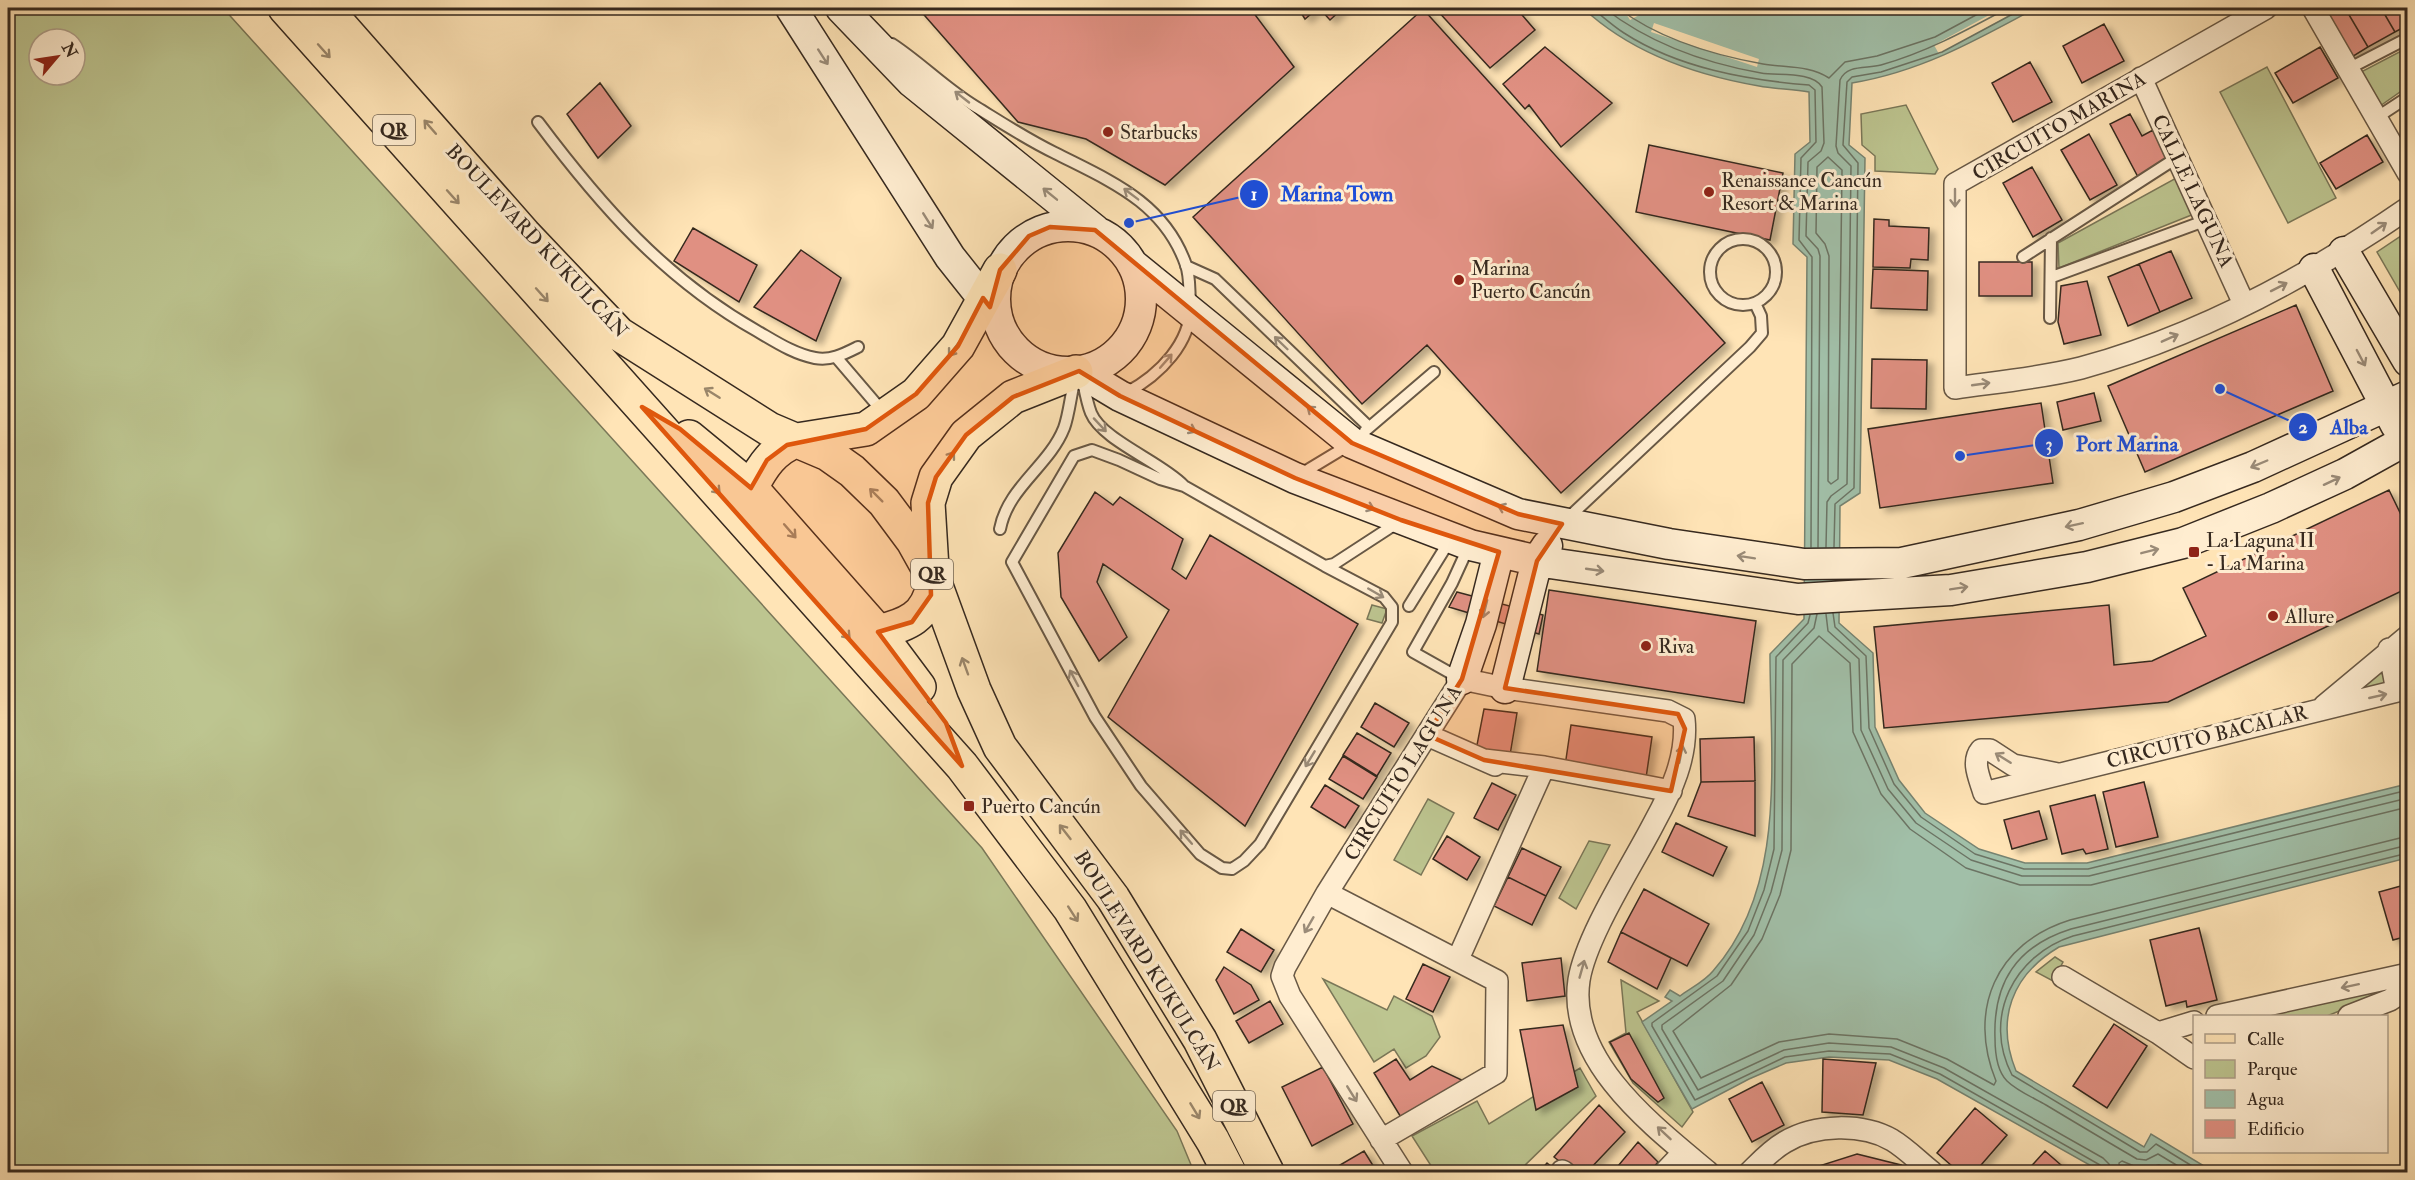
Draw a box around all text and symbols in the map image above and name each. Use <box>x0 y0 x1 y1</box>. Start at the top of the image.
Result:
north arrow <box>27 27 87 87</box>
text: N <box>57 38 82 62</box>
one-way arrow <box>317 43 331 58</box>
one-way arrow <box>816 48 829 65</box>
street label: CIRCUITO MARINA <box>1968 66 2150 186</box>
one-way arrow <box>955 91 971 103</box>
street label: CALLE LAGUNA <box>2147 110 2240 272</box>
road number: QR <box>373 115 415 145</box>
one-way arrow <box>423 119 437 134</box>
place label: Starbucks <box>1120 120 1198 145</box>
marker: Starbucks <box>1101 125 1115 139</box>
street label: BOULEVARD KUKULCÁN <box>441 138 634 343</box>
place label: Renaissance Cancún Resort & Marina <box>1721 168 1882 216</box>
callout: Marina Town <box>1239 175 1405 214</box>
text: Marina Town <box>1280 181 1394 208</box>
text: 1 <box>1251 183 1257 206</box>
marker: Renaissance Cancún Resort & Marina <box>1702 185 1716 199</box>
one-way arrow <box>1042 187 1058 200</box>
one-way arrow <box>1123 188 1139 201</box>
one-way arrow <box>1949 188 1961 208</box>
one-way arrow <box>446 189 460 204</box>
one-way arrow <box>922 212 934 229</box>
one-way arrow <box>2370 222 2386 234</box>
place label: Marina Puerto Cancún <box>1471 256 1591 304</box>
marker: Marina Puerto Cancún <box>1452 273 1466 287</box>
one-way arrow <box>2270 280 2288 292</box>
one-way arrow <box>535 287 549 302</box>
one-way arrow <box>2160 331 2178 343</box>
one-way arrow <box>1274 336 1289 350</box>
one-way arrow <box>948 341 961 357</box>
one-way arrow <box>2355 349 2367 366</box>
one-way arrow <box>1160 353 1173 369</box>
one-way arrow <box>1971 379 1991 390</box>
one-way arrow <box>704 387 721 399</box>
one-way arrow <box>1306 406 1322 419</box>
callout: Alba <box>2288 407 2379 446</box>
text: Alba <box>2329 414 2369 441</box>
text: 2 <box>2298 416 2308 439</box>
one-way arrow <box>1093 417 1107 432</box>
one-way arrow <box>1178 423 1196 435</box>
callout: Port Marina <box>2034 424 2191 463</box>
text: Port Marina <box>2076 431 2180 458</box>
text: 3 <box>2046 433 2053 456</box>
one-way arrow <box>943 451 956 467</box>
one-way arrow <box>2250 459 2268 470</box>
one-way arrow <box>2322 474 2340 486</box>
one-way arrow <box>707 480 721 495</box>
one-way arrow <box>869 487 884 502</box>
one-way arrow <box>1357 501 1375 512</box>
one-way arrow <box>1497 502 1515 514</box>
one-way arrow <box>2065 520 2084 532</box>
one-way arrow <box>783 524 797 539</box>
place label: La Laguna II - La Marina <box>2206 528 2315 576</box>
one-way arrow <box>2140 544 2159 556</box>
marker: La Laguna II - La Marina <box>2187 545 2201 559</box>
one-way arrow <box>1737 552 1757 563</box>
road number: QR <box>911 559 953 589</box>
one-way arrow <box>1584 564 1604 575</box>
one-way arrow <box>1949 583 1968 594</box>
one-way arrow <box>1367 588 1384 600</box>
one-way arrow <box>1479 599 1491 618</box>
place label: Allure <box>2284 604 2334 629</box>
marker: Allure <box>2266 609 2280 623</box>
one-way arrow <box>837 624 851 639</box>
place label: Riva <box>1658 634 1695 659</box>
marker: Riva <box>1639 639 1653 653</box>
one-way arrow <box>959 657 970 676</box>
one-way arrow <box>1068 670 1080 687</box>
street label: CIRCUITO LAGUNA <box>1339 680 1467 866</box>
one-way arrow <box>2368 689 2387 701</box>
street label: CIRCUITO BACALAR <box>2104 700 2311 774</box>
one-way arrow <box>1676 745 1687 765</box>
one-way arrow <box>1304 750 1316 767</box>
one-way arrow <box>1995 752 2011 764</box>
place label: Puerto Cancún <box>981 794 1101 819</box>
marker: Puerto Cancún <box>962 799 976 813</box>
one-way arrow <box>1059 824 1072 840</box>
one-way arrow <box>1179 830 1193 845</box>
street label: BOULEVARD KUKULCÁN <box>1069 845 1226 1076</box>
one-way arrow <box>1067 905 1079 921</box>
one-way arrow <box>1302 916 1314 933</box>
one-way arrow <box>1577 960 1589 979</box>
one-way arrow <box>2341 981 2360 993</box>
legend <box>2193 1015 2388 1153</box>
text: Calle <box>2247 1028 2285 1051</box>
text: Parque <box>2247 1058 2298 1081</box>
one-way arrow <box>1346 1085 1358 1102</box>
text: Agua <box>2246 1088 2285 1111</box>
road number: QR <box>1213 1091 1255 1121</box>
one-way arrow <box>1189 1102 1201 1119</box>
text: Edificio <box>2247 1118 2304 1141</box>
one-way arrow <box>1657 1126 1672 1141</box>

